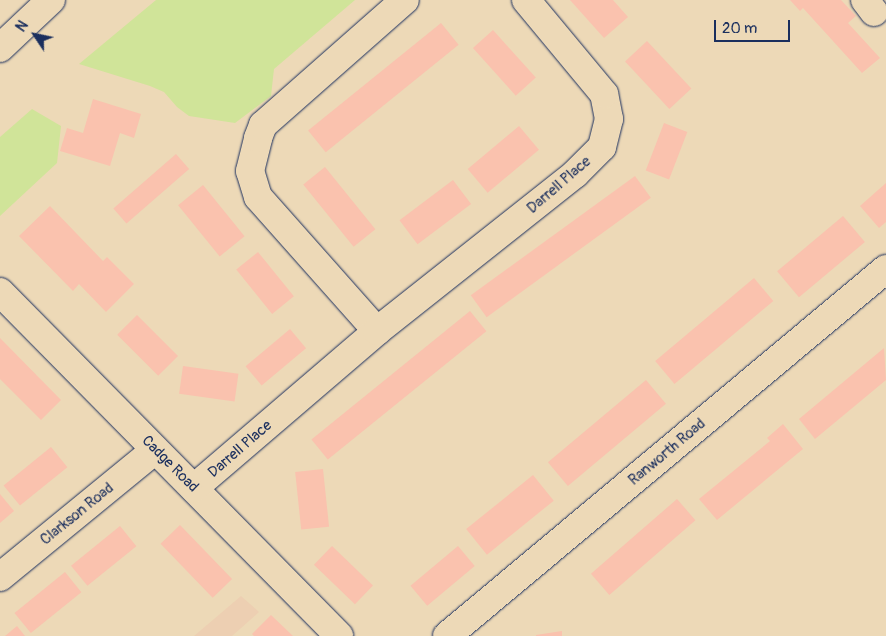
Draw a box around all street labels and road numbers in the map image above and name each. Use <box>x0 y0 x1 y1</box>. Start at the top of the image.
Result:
street label: Darrell Place <box>524 152 594 218</box>
street label: Ranworth Road <box>625 415 709 489</box>
street label: Darrell Place <box>205 416 275 482</box>
street label: Cadge Road <box>138 432 202 496</box>
street label: Clarkson Road <box>37 479 117 549</box>

